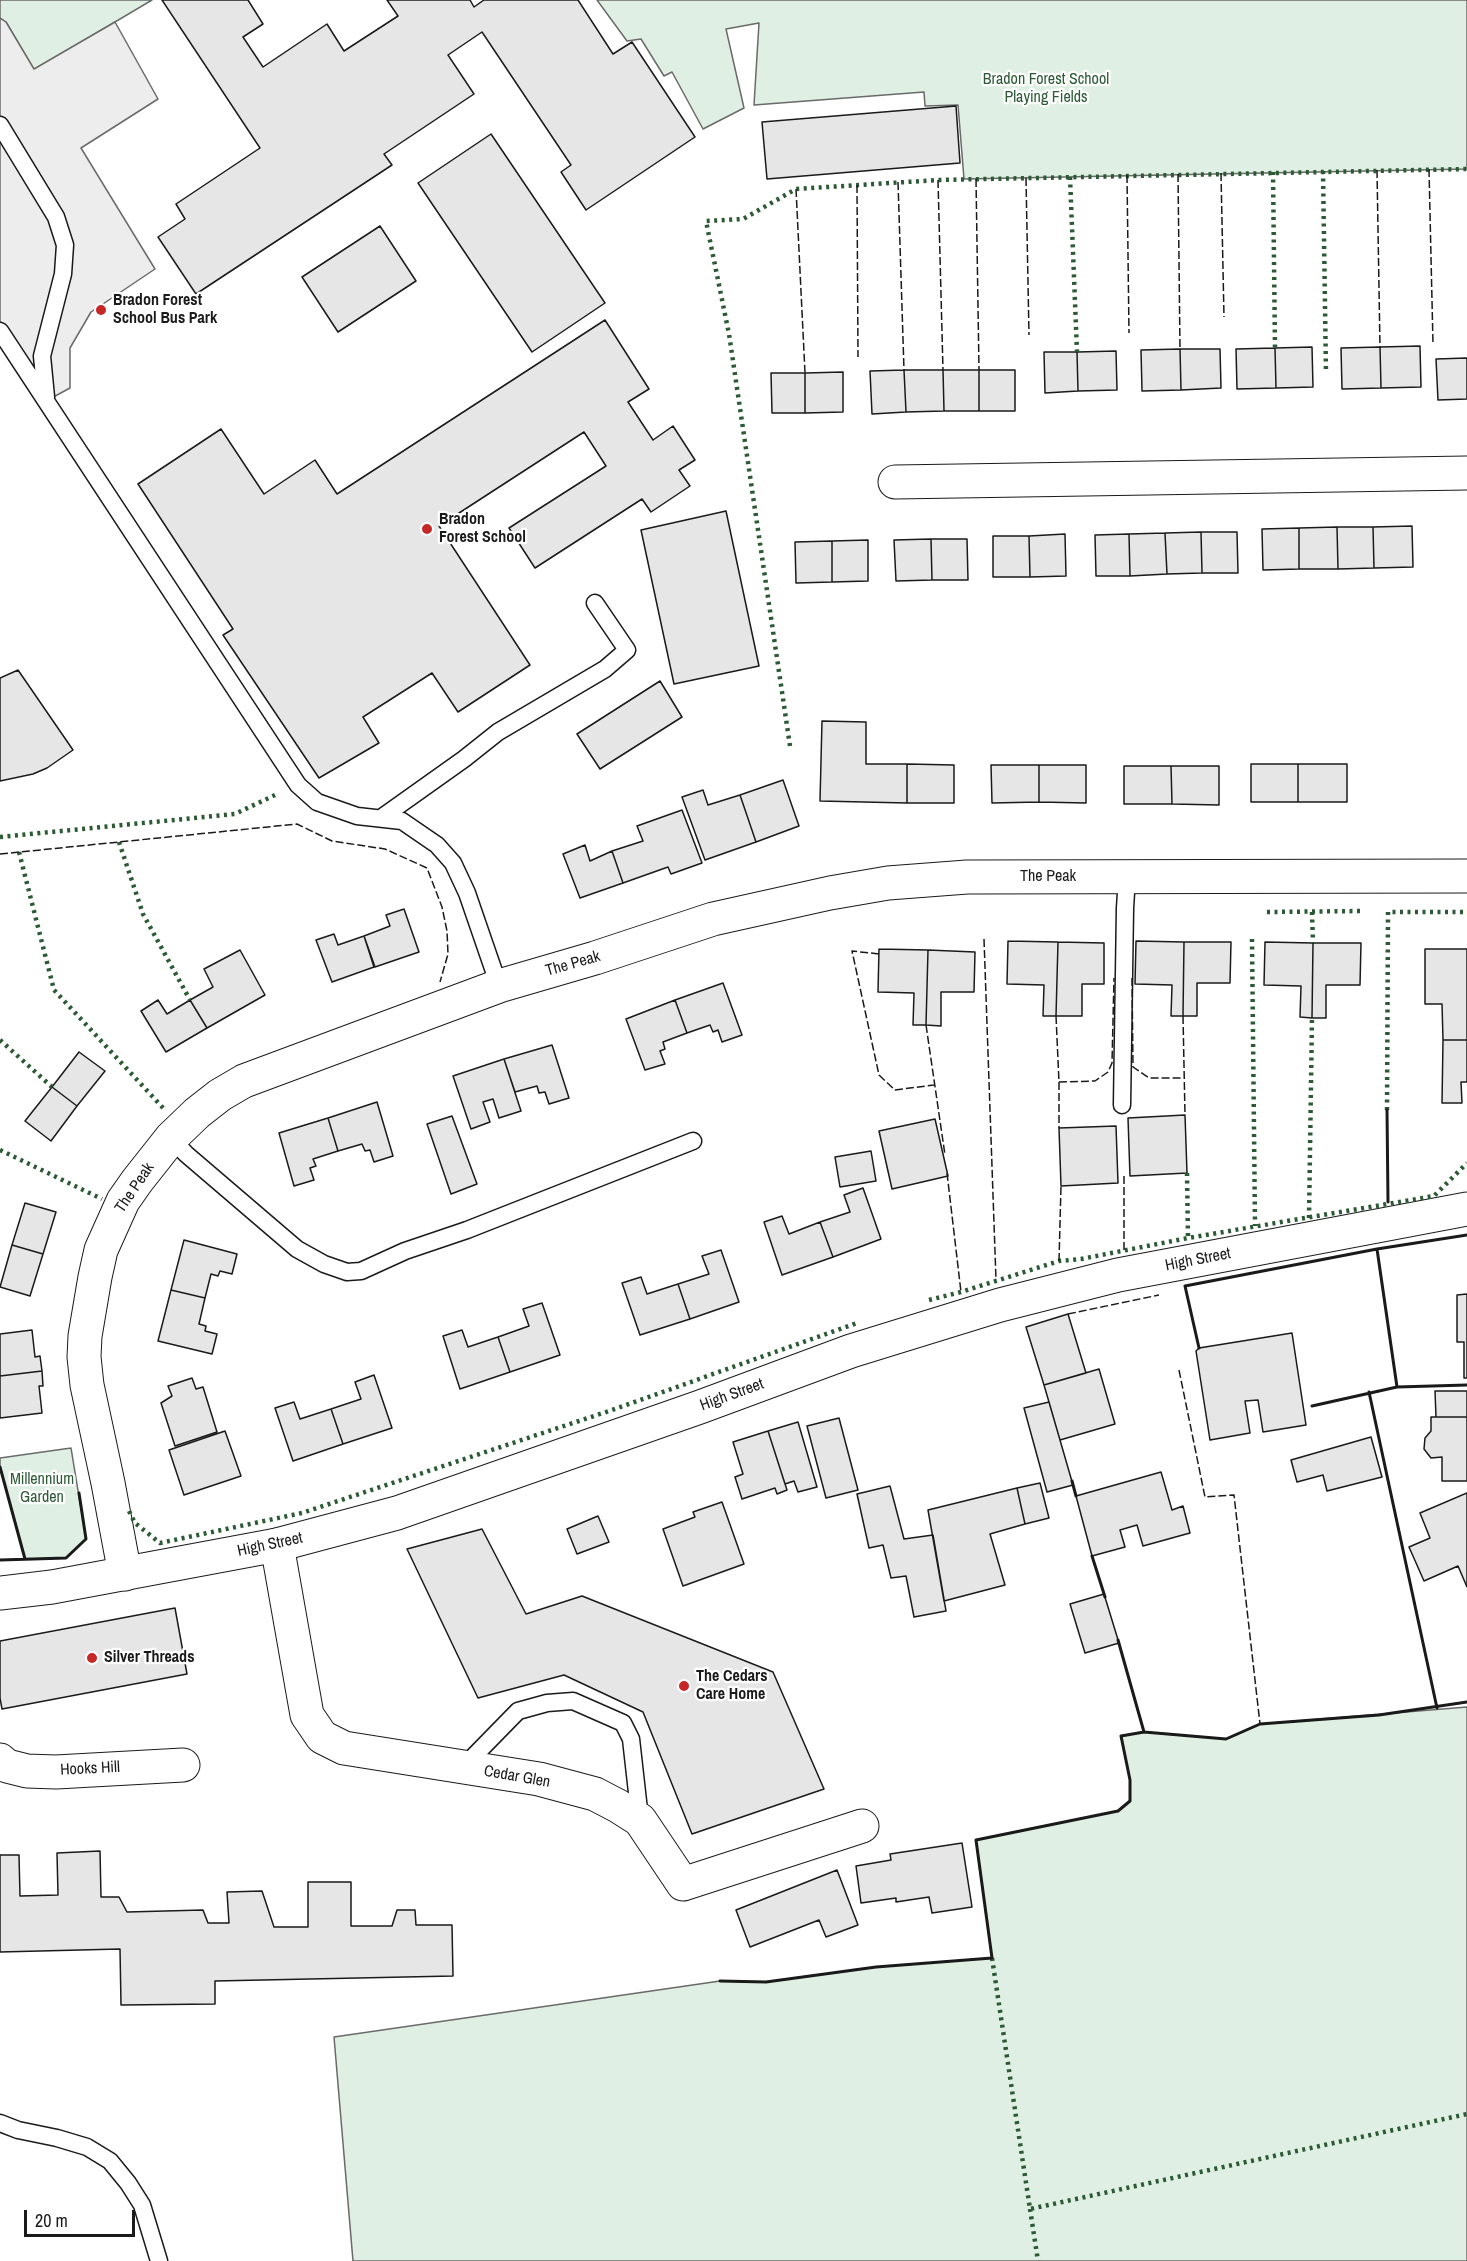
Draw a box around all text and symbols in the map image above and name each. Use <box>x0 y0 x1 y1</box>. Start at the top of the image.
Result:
park label: Bradon Forest School Playing Fields <box>983 70 1109 108</box>
place label: Bradon Forest School Bus Park <box>113 291 217 329</box>
marker: Bradon Forest School Bus Park <box>94 303 108 317</box>
place label: Bradon Forest School <box>439 510 526 548</box>
marker: Bradon Forest School <box>420 522 434 536</box>
street label: The Peak <box>1020 867 1076 887</box>
street label: The Peak <box>543 947 603 981</box>
street label: The Peak <box>111 1159 159 1217</box>
street label: High Street <box>1164 1244 1232 1276</box>
street label: High Street <box>698 1375 766 1415</box>
park label: Millennium Garden <box>10 1470 74 1508</box>
street label: High Street <box>236 1529 304 1561</box>
place label: Silver Threads <box>104 1648 194 1668</box>
marker: Silver Threads <box>85 1651 99 1665</box>
place label: The Cedars Care Home <box>696 1667 767 1705</box>
marker: The Cedars Care Home <box>677 1679 691 1693</box>
street label: Hooks Hill <box>60 1758 120 1780</box>
street label: Cedar Glen <box>482 1762 552 1792</box>
scale bar <box>27 2198 138 2236</box>
text: 20 m <box>35 2208 68 2233</box>

